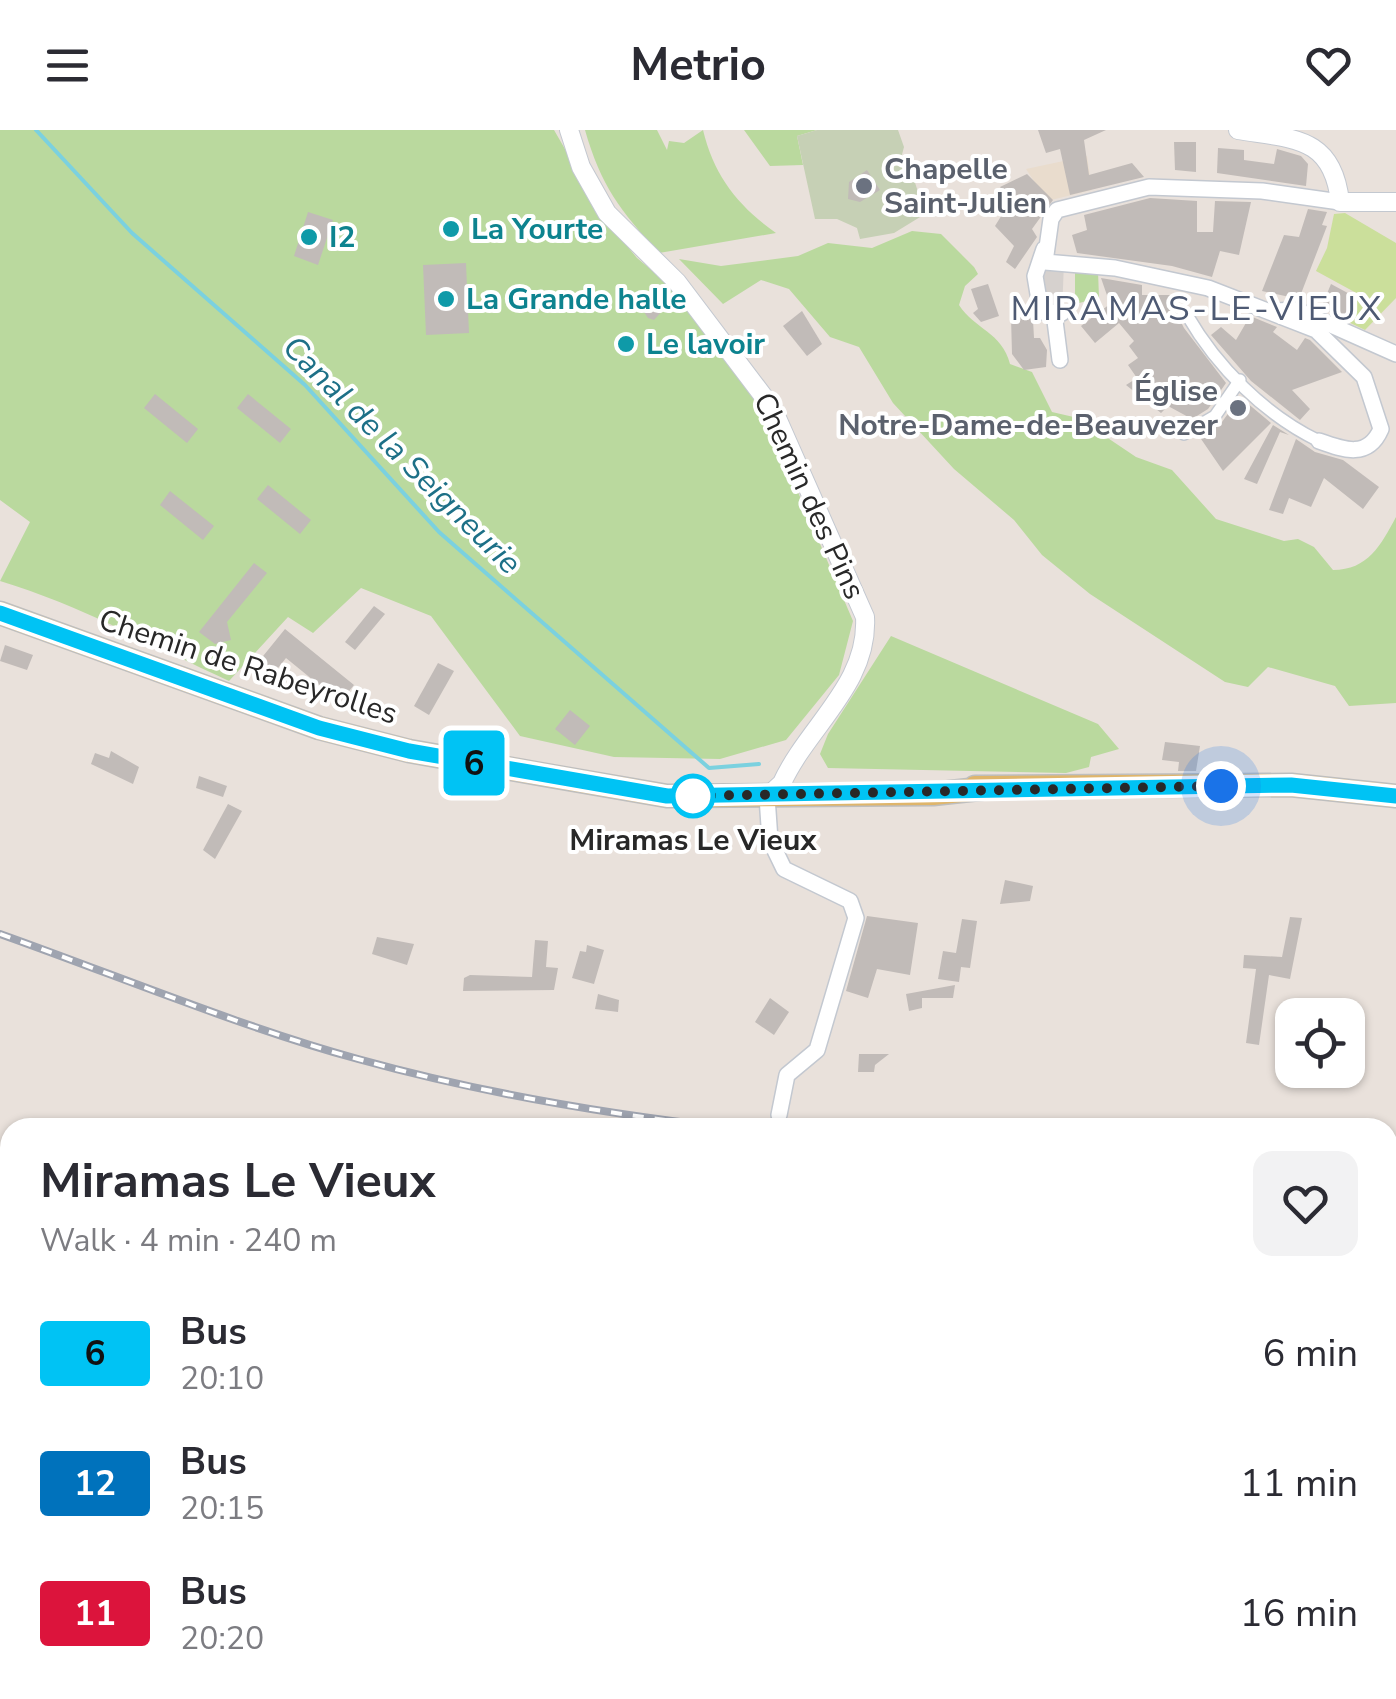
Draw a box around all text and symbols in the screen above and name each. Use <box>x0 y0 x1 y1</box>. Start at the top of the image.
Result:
text: Metrio <box>630 35 766 96</box>
icon: menu <box>40 38 95 93</box>
icon: heart <box>1301 38 1356 93</box>
place label: Chapelle Saint-Julien <box>884 149 1047 224</box>
marker: Chapelle Saint-Julien <box>853 175 875 197</box>
place label: La Yourte <box>471 209 603 250</box>
place label: I2 <box>329 217 355 258</box>
marker: La Yourte <box>440 218 462 240</box>
marker: I2 <box>298 226 320 248</box>
place label: La Grande halle <box>466 279 687 320</box>
district label: MIRAMAS-LE-VIEUX <box>1010 285 1384 332</box>
marker: La Grande halle <box>435 288 457 310</box>
place label: Le lavoir <box>646 324 765 365</box>
water label: Canal de la Seigneurie <box>273 326 531 584</box>
marker: Le lavoir <box>615 333 637 355</box>
place label: Église Notre-Dame-de-Beauvezer <box>838 371 1218 446</box>
street label: Chemin des Pins <box>743 386 875 606</box>
marker: Église Notre-Dame-de-Beauvezer <box>1227 397 1249 419</box>
street label: Chemin de Rabeyrolles <box>94 599 402 735</box>
line badge: 6 <box>442 730 506 796</box>
text: 6 <box>463 740 485 787</box>
your location <box>1196 761 1246 811</box>
marker: Miramas Le Vieux <box>672 775 714 817</box>
place label: Miramas Le Vieux <box>569 820 817 861</box>
map controls <box>1275 998 1365 1088</box>
button: locate <box>1275 998 1365 1088</box>
text: Miramas Le Vieux <box>40 1148 436 1214</box>
button: heart <box>1253 1151 1358 1256</box>
text: Walk · 4 min · 240 m <box>40 1219 337 1262</box>
text: Bus <box>180 1306 247 1357</box>
text: 6 min <box>1263 1328 1358 1379</box>
text: 6 <box>84 1330 106 1377</box>
text: 20:10 <box>180 1357 264 1400</box>
text: Bus <box>180 1436 247 1487</box>
text: 11 min <box>1240 1458 1358 1509</box>
text: 12 <box>74 1460 116 1507</box>
text: 20:15 <box>180 1487 264 1530</box>
text: Bus <box>180 1566 247 1617</box>
text: 16 min <box>1240 1588 1358 1639</box>
text: 11 <box>74 1590 116 1637</box>
text: 20:20 <box>180 1617 264 1660</box>

